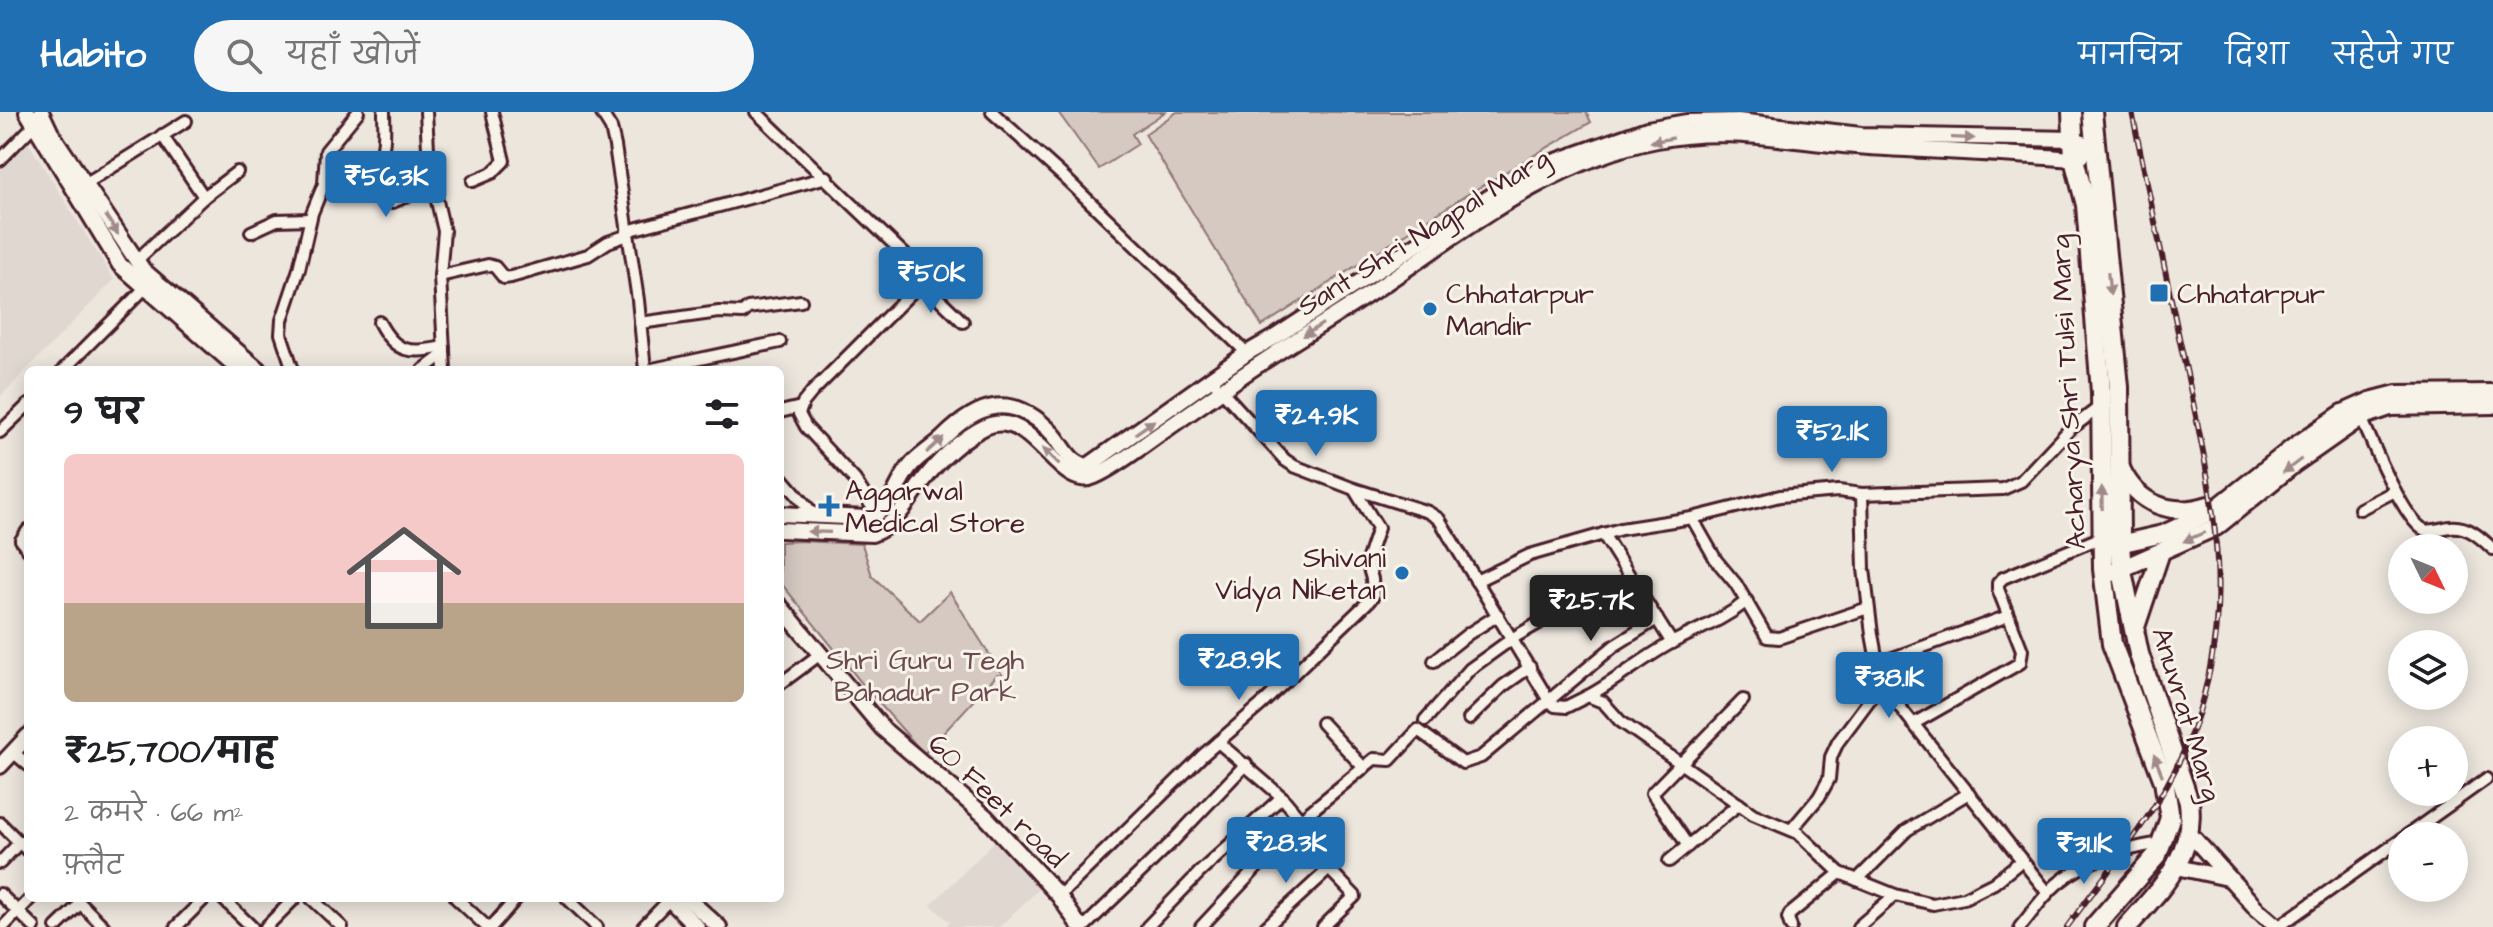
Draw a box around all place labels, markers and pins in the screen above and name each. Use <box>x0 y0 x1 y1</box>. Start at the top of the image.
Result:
pin: ₹56.3K <box>321 151 451 219</box>
pin: ₹50K <box>884 247 978 315</box>
place label: Chhatarpur Mandir <box>1446 275 1594 346</box>
place label: Chhatarpur <box>2177 275 2325 314</box>
marker: Chhatarpur <box>2148 282 2170 304</box>
marker: Chhatarpur Mandir <box>1421 300 1439 318</box>
pin: ₹24.9K <box>1251 390 1381 458</box>
pin: ₹52.1K <box>1767 406 1897 474</box>
place label: Aggarwal Medical Store <box>845 472 1025 543</box>
marker: Aggarwal Medical Store <box>820 497 838 515</box>
place label: Shivani Vidya Niketan <box>1215 539 1386 612</box>
marker: Shivani Vidya Niketan <box>1393 564 1411 582</box>
pin: ₹25.7K <box>1526 575 1656 643</box>
pin: ₹28.9K <box>1174 634 1304 702</box>
pin: ₹38.1K <box>1824 652 1954 720</box>
pin: ₹28.3K <box>1221 817 1351 885</box>
pin: ₹31.1K <box>2019 818 2149 886</box>

